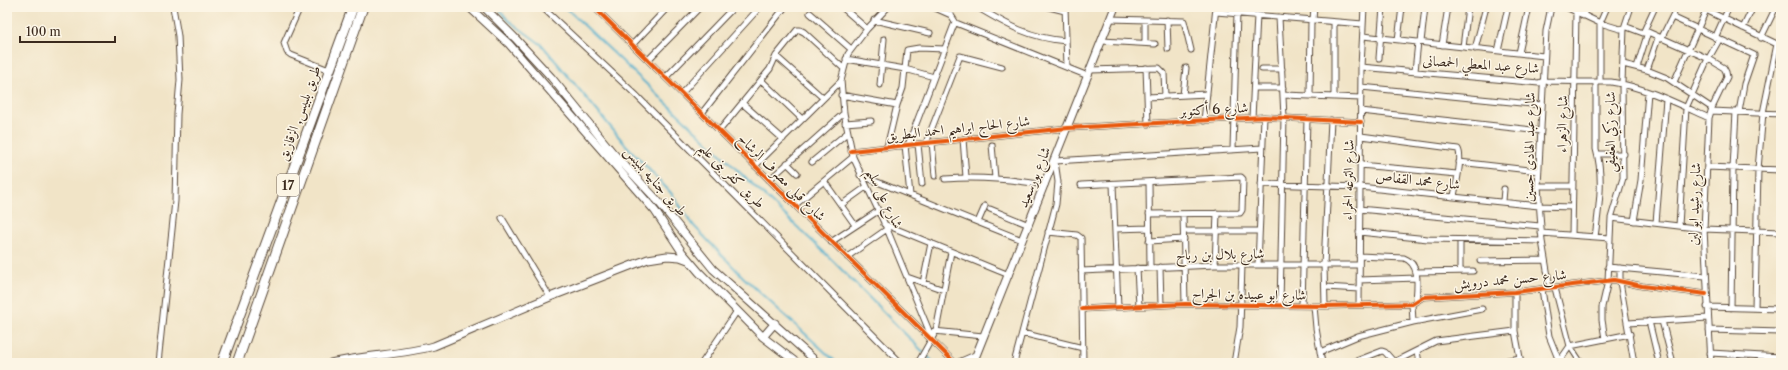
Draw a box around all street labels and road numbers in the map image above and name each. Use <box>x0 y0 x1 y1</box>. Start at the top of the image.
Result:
street label: شارع عبد المعطي الحمصانى <box>1422 51 1540 81</box>
street label: طريق بلبيس, الزقازيق <box>273 63 326 163</box>
street label: شارع زكي العفيفي <box>1601 91 1624 173</box>
street label: شارع عبد الهادى حسين <box>1519 92 1542 202</box>
street label: شارع الزهراء <box>1552 95 1575 153</box>
street label: شارع 6 أكتوبر <box>1177 97 1249 123</box>
street label: شارع الحاج ابراهيم احمد البطريق <box>885 111 1031 149</box>
street label: شارع قبلى مصرف الرشاح <box>731 129 830 228</box>
street label: طريق كفر بنى عليم <box>692 138 769 215</box>
street label: شارع الترعه الحمراء <box>1338 139 1361 221</box>
street label: طريق جنابيه بلبيس <box>620 142 691 221</box>
street label: شارع بورسعيد <box>1014 144 1057 211</box>
street label: شارع رشيد ابو لبن <box>1684 162 1707 246</box>
street label: شارع على سليم <box>858 165 907 233</box>
street label: شارع محمد القفاص <box>1375 167 1461 196</box>
road number: 17 <box>277 174 299 196</box>
street label: شارع بلال بن رباح <box>1176 244 1265 268</box>
street label: شارع حسن محمد درويش <box>1453 265 1567 296</box>
street label: شارع ابو عبيده بن الجراح <box>1192 284 1306 308</box>

